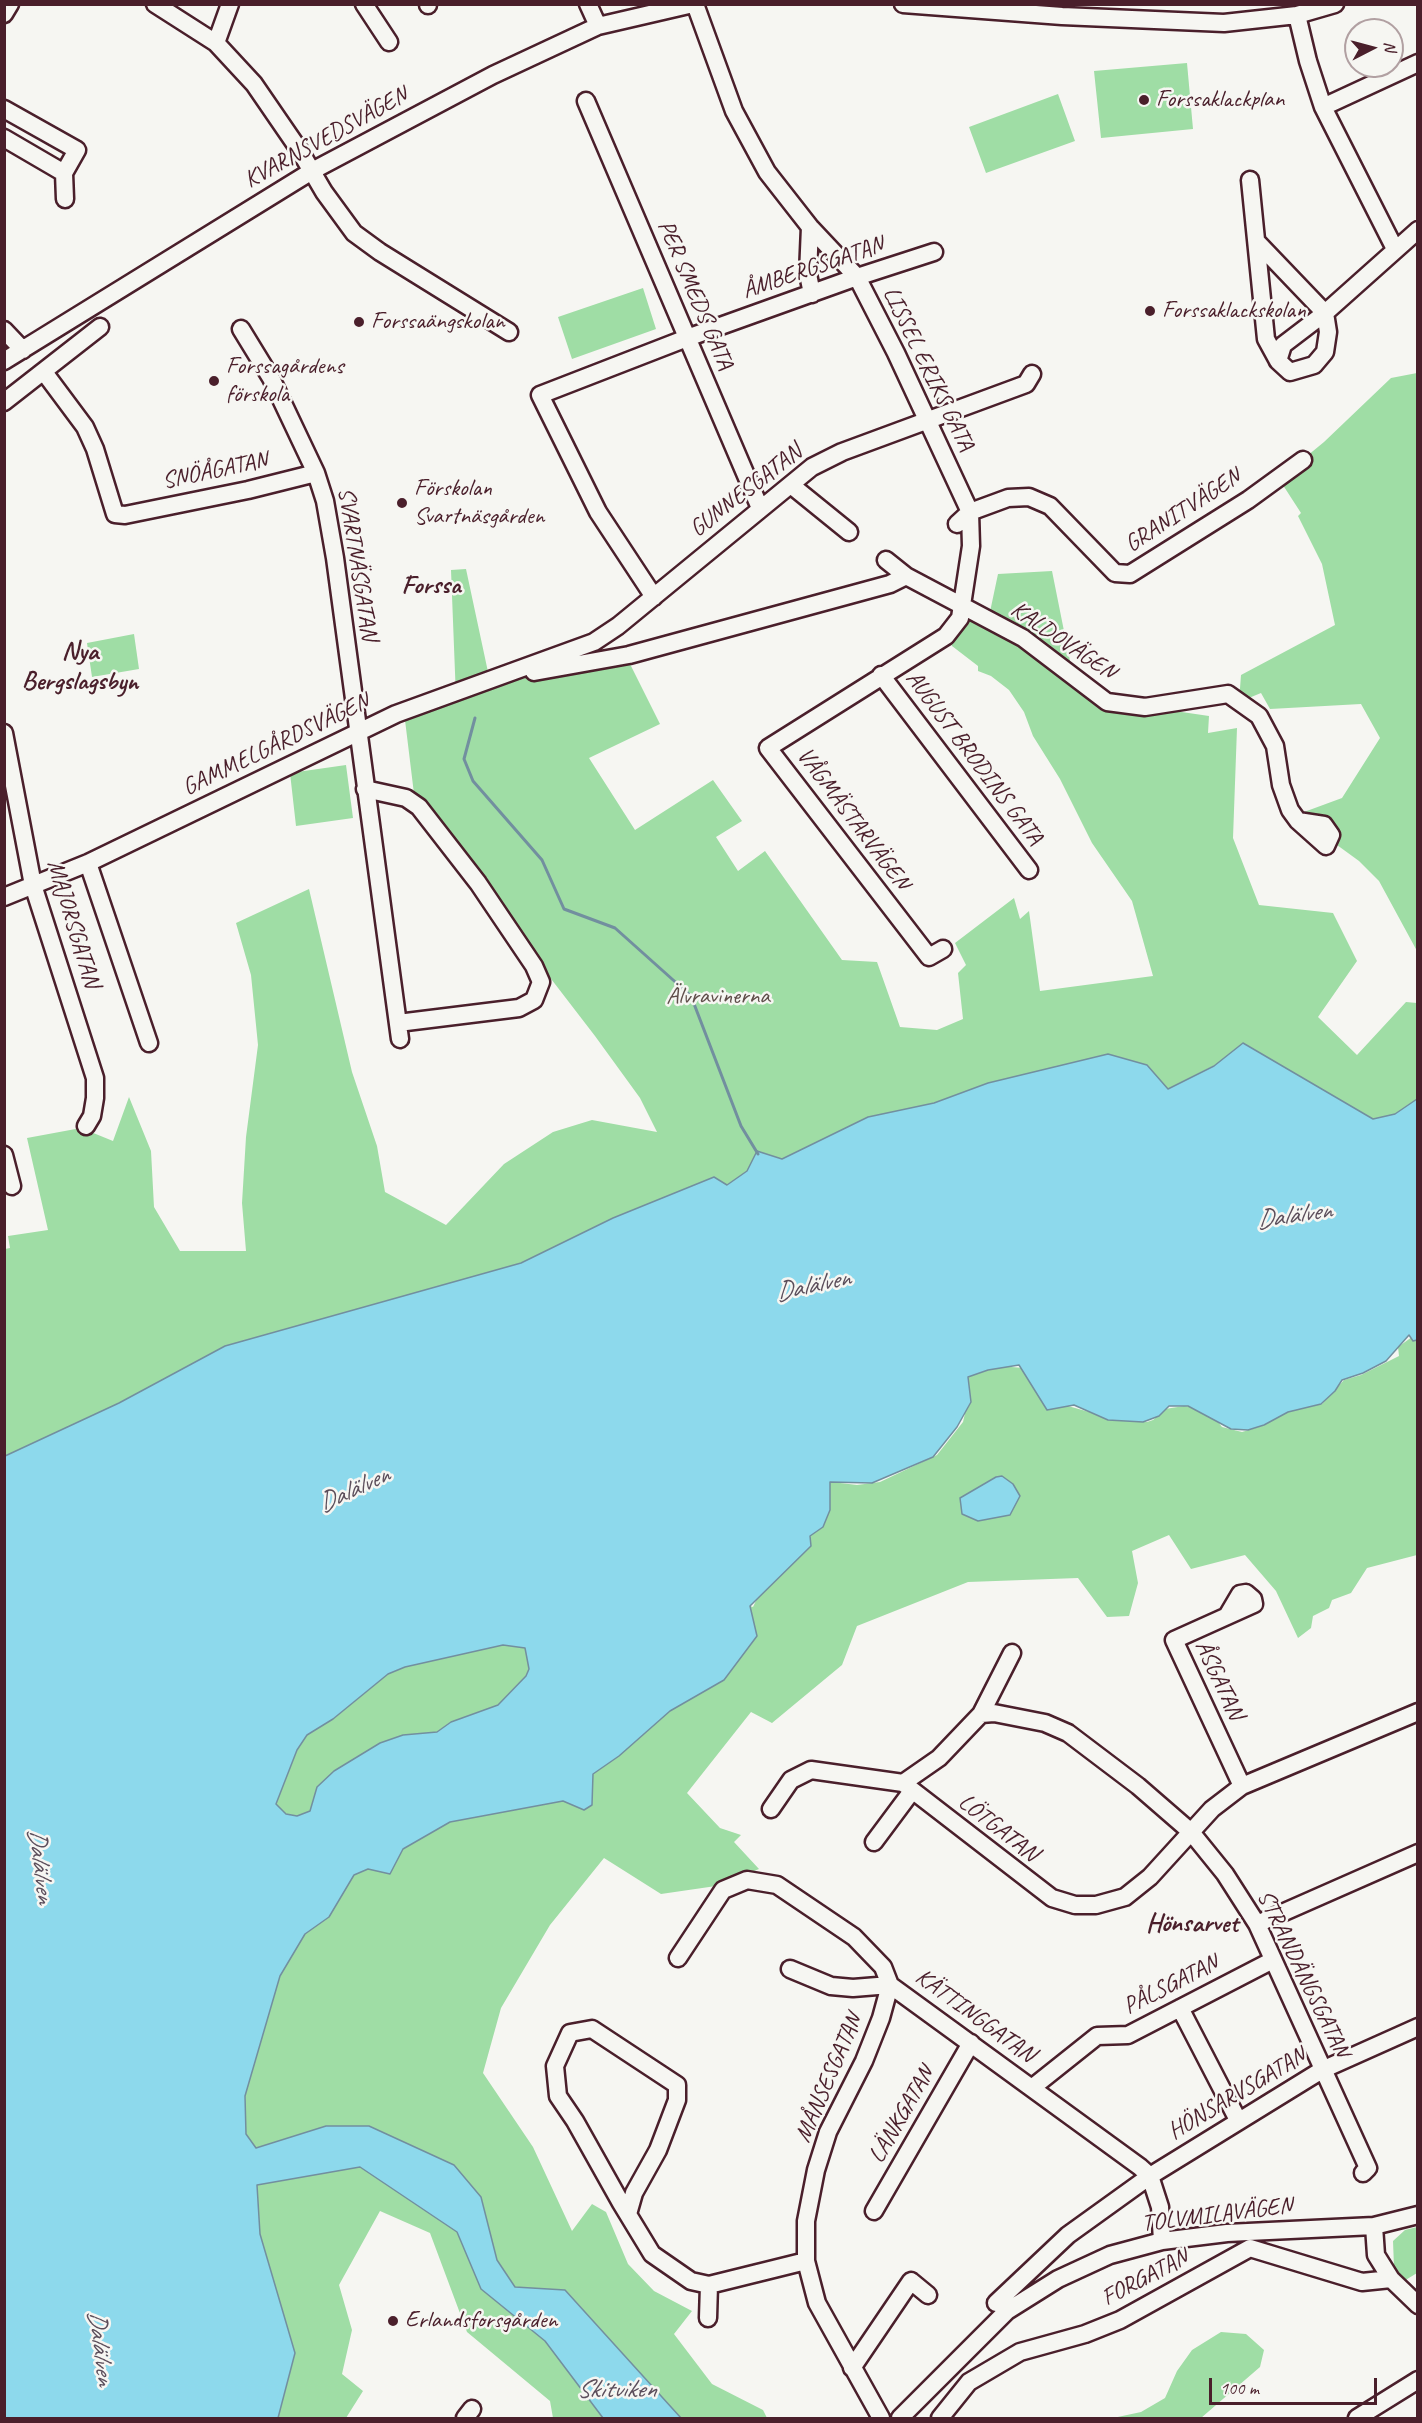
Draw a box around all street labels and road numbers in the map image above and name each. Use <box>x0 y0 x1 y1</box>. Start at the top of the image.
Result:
street label: KVARNSVEDSVÄGEN <box>239 81 413 195</box>
street label: PER SMEDS GATA <box>651 216 739 374</box>
street label: ÅMBERGSGATAN <box>738 230 888 306</box>
street label: LISSEL ERIKS GATA <box>876 282 980 456</box>
street label: GUNNESGATAN <box>684 438 808 544</box>
street label: SNÖÅGATAN <box>160 446 270 496</box>
street label: GRANITVÄGEN <box>1120 463 1246 559</box>
street label: SVARTNÄSGATAN <box>331 485 383 643</box>
street label: KALDOVÄGEN <box>1005 595 1121 687</box>
street label: AUGUST BRODINS GATA <box>899 665 1049 851</box>
street label: GAMMELGÅRDSVÄGEN <box>178 687 374 803</box>
street label: VÅGMÄSTARVÄGEN <box>790 742 916 896</box>
street label: MAJORSGATAN <box>40 857 106 991</box>
street label: ÅSGATAN <box>1188 1636 1250 1724</box>
street label: LÖTGATAN <box>952 1788 1044 1868</box>
street label: STRANDÄNGSGATAN <box>1250 1886 1356 2062</box>
street label: PÅLSGATAN <box>1119 1949 1223 2021</box>
street label: KÄTTINGGATAN <box>909 1963 1041 2069</box>
street label: MÅNSESGATAN <box>789 2009 869 2147</box>
street label: HÖNSARVSGATAN <box>1163 2042 1311 2146</box>
street label: LÄNKGATAN <box>863 2062 941 2168</box>
street label: TOLVMILAVÄGEN <box>1140 2191 1294 2239</box>
street label: FORGATAN <box>1097 2243 1193 2313</box>

